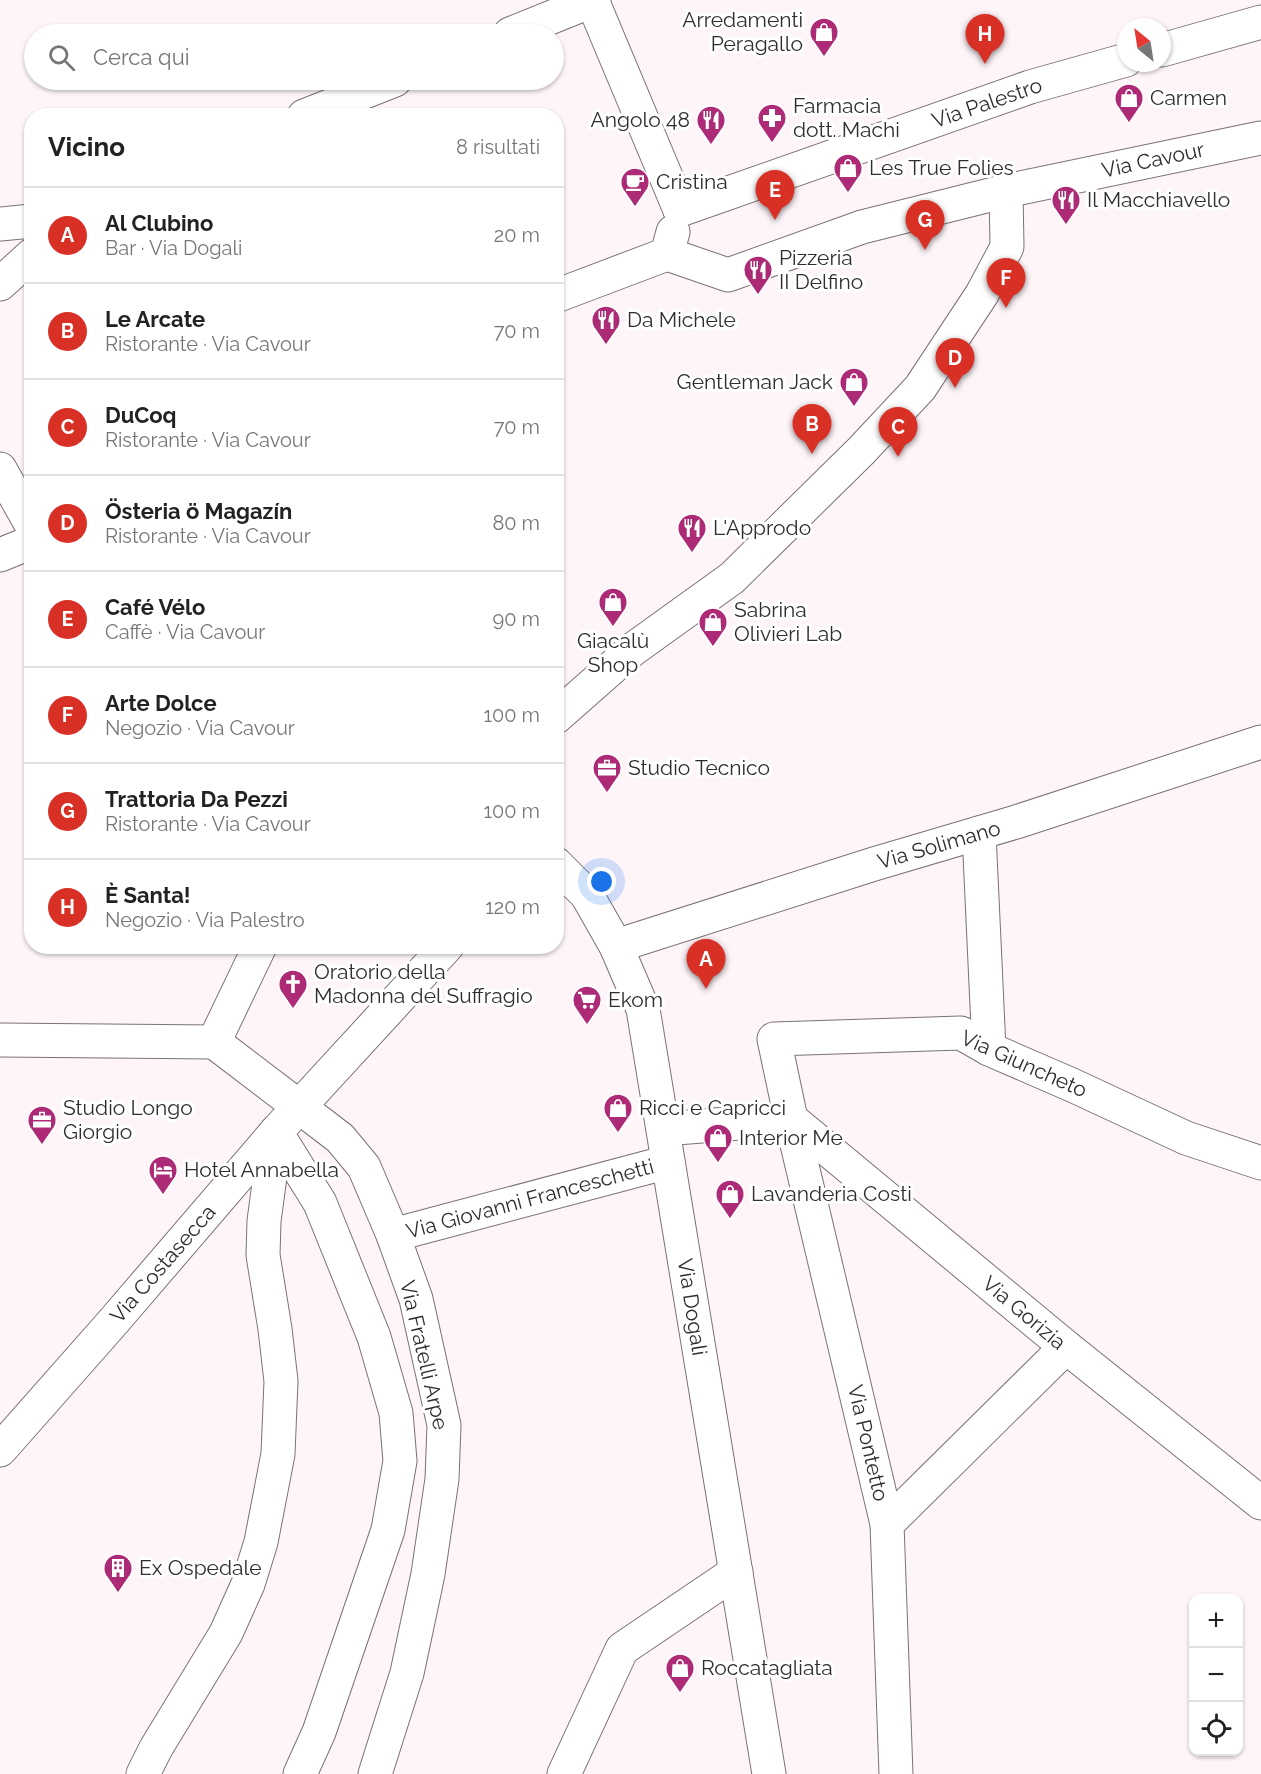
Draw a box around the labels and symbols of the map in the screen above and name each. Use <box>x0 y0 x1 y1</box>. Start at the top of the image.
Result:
place label: Arredamenti Peragallo <box>682 7 803 56</box>
pin: H <box>966 14 1004 64</box>
shop icon: Arredamenti Peragallo <box>808 16 840 58</box>
north arrow <box>1117 18 1171 72</box>
street label: Via Palestro <box>929 72 1045 133</box>
shop icon: Carmen <box>1113 82 1145 124</box>
place label: Carmen <box>1150 85 1227 110</box>
place label: Farmacia dott. Machi <box>793 93 900 142</box>
pharmacy icon: Farmacia dott. Machi <box>756 102 788 144</box>
restaurant icon: Angolo 48 <box>695 104 727 146</box>
place label: Angolo 48 <box>591 107 690 132</box>
street label: Via Cavour <box>1099 136 1207 183</box>
shop icon: Les True Folies <box>832 152 864 194</box>
place label: Les True Folies <box>869 155 1014 180</box>
cafe icon: Cristina <box>619 166 651 208</box>
place label: Cristina <box>656 169 728 194</box>
pin: E <box>756 170 794 220</box>
restaurant icon: Il Macchiavello <box>1050 184 1082 226</box>
place label: Il Macchiavello <box>1087 187 1230 212</box>
pin: G <box>906 200 944 250</box>
place label: Pizzeria II Delfino <box>779 245 863 294</box>
restaurant icon: Pizzeria II Delfino <box>742 254 774 296</box>
pin: F <box>986 258 1026 308</box>
restaurant icon: Da Michele <box>590 304 622 346</box>
place label: Da Michele <box>627 307 736 332</box>
pin: D <box>936 338 974 388</box>
shop icon: Gentleman Jack <box>838 366 870 408</box>
place label: Gentleman Jack <box>677 369 833 394</box>
pin: B <box>792 404 832 454</box>
pin: C <box>878 408 918 457</box>
restaurant icon: L'Approdo <box>676 512 708 554</box>
place label: L'Approdo <box>713 515 811 540</box>
shop icon: Giacalù Shop <box>597 586 629 628</box>
place label: Sabrina Olivieri Lab <box>734 597 842 646</box>
shop icon: Sabrina Olivieri Lab <box>697 606 729 648</box>
place label: Giacalù Shop <box>577 628 649 677</box>
office icon: Studio Tecnico <box>591 752 623 794</box>
place label: Studio Tecnico <box>628 755 770 780</box>
street label: Via Solimano <box>875 815 1003 874</box>
your location <box>587 867 616 896</box>
pin: A <box>686 940 726 989</box>
place label: Oratorio della Madonna del Suffragio <box>314 959 533 1008</box>
church icon: Oratorio della Madonna del Suffragio <box>277 968 309 1010</box>
supermarket icon: Ekom <box>571 984 603 1026</box>
place label: Ekom <box>608 987 663 1012</box>
street label: Via Giuncheto <box>957 1025 1091 1102</box>
shop icon: Ricci e Capricci <box>602 1092 634 1134</box>
place label: Studio Longo Giorgio <box>63 1095 193 1144</box>
place label: Ricci e Capricci <box>639 1095 786 1120</box>
office icon: Studio Longo Giorgio <box>26 1104 58 1146</box>
shop icon: Interior Me <box>702 1122 734 1164</box>
place label: Interior Me <box>739 1125 843 1150</box>
street label: Via Giovanni Franceschetti <box>403 1153 656 1244</box>
hotel icon: Hotel Annabella <box>147 1154 179 1196</box>
place label: Hotel Annabella <box>184 1157 339 1182</box>
shop icon: Lavanderia Costi <box>714 1178 746 1220</box>
place label: Lavanderia Costi <box>751 1181 912 1206</box>
street label: Via Costasecca <box>105 1200 221 1328</box>
street label: Via Dogali <box>672 1257 712 1357</box>
street label: Via Gorizia <box>977 1270 1071 1355</box>
street label: Via Fratelli Arpe <box>395 1278 454 1432</box>
street label: Via Pontetto <box>843 1382 894 1503</box>
building icon: Ex Ospedale <box>102 1552 134 1594</box>
place label: Ex Ospedale <box>139 1555 261 1580</box>
shop icon: Roccatagliata <box>664 1652 696 1694</box>
place label: Roccatagliata <box>701 1655 833 1680</box>

